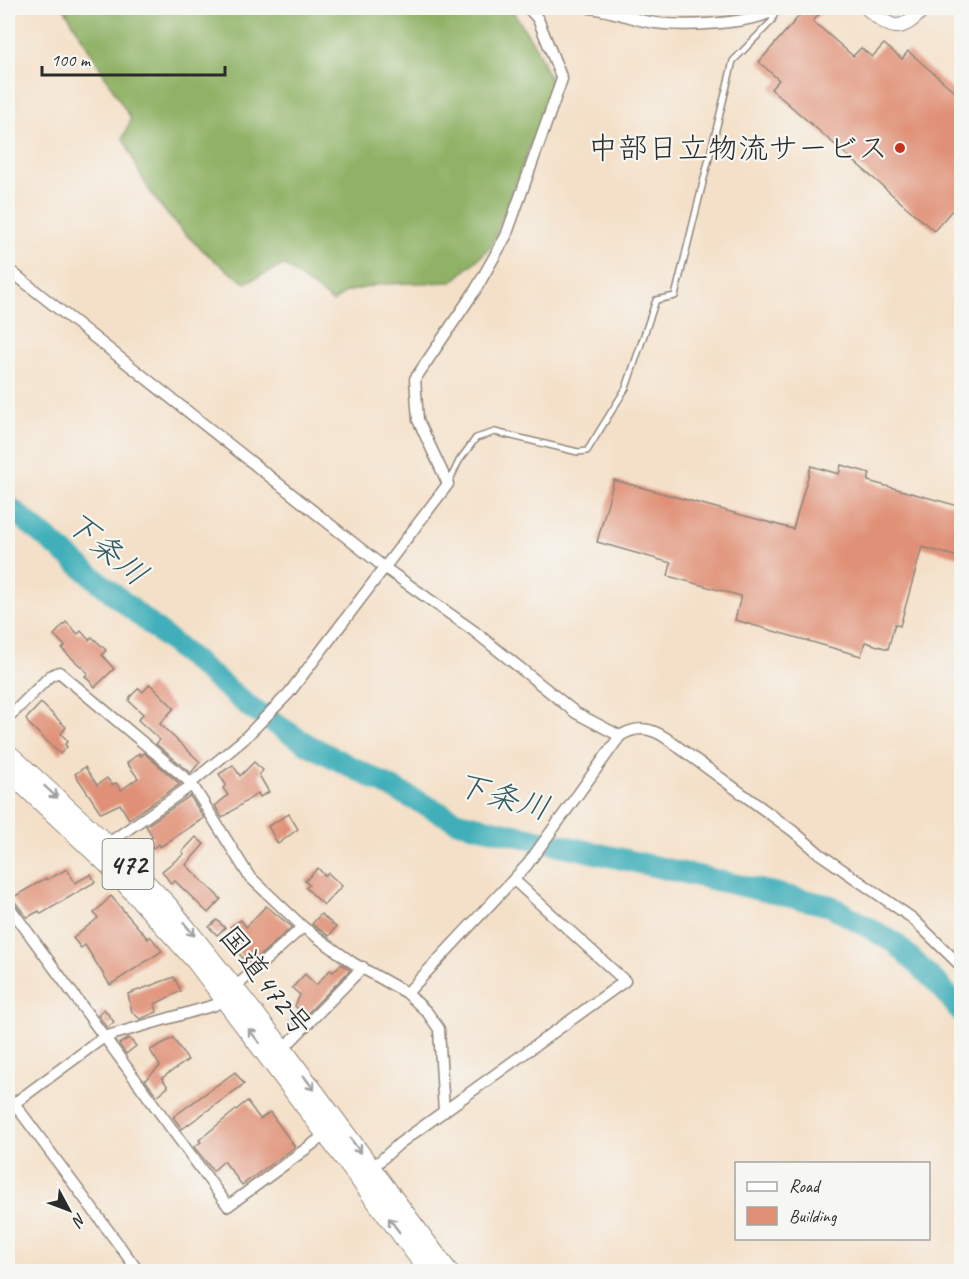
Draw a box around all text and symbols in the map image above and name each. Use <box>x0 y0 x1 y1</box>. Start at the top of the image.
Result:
scale bar <box>42 39 225 77</box>
text: 100 m <box>51 49 92 71</box>
place label: 中部日立物流サービス <box>588 129 888 167</box>
marker: 中部日立物流サービス <box>893 141 907 155</box>
water label: 下条川 <box>57 502 157 595</box>
water label: 下条川 <box>451 764 555 829</box>
one-way arrow <box>43 785 58 799</box>
road number: 472 <box>102 839 154 889</box>
street label: 国道472号 <box>211 918 321 1044</box>
one-way arrow <box>182 921 195 937</box>
one-way arrow <box>247 1028 260 1044</box>
one-way arrow <box>302 1075 315 1091</box>
one-way arrow <box>350 1138 362 1154</box>
legend <box>735 1162 930 1240</box>
text: Road <box>789 1175 822 1197</box>
north arrow <box>39 1180 99 1240</box>
text: Building <box>789 1205 838 1227</box>
text: N <box>67 1209 90 1232</box>
one-way arrow <box>388 1217 401 1233</box>

